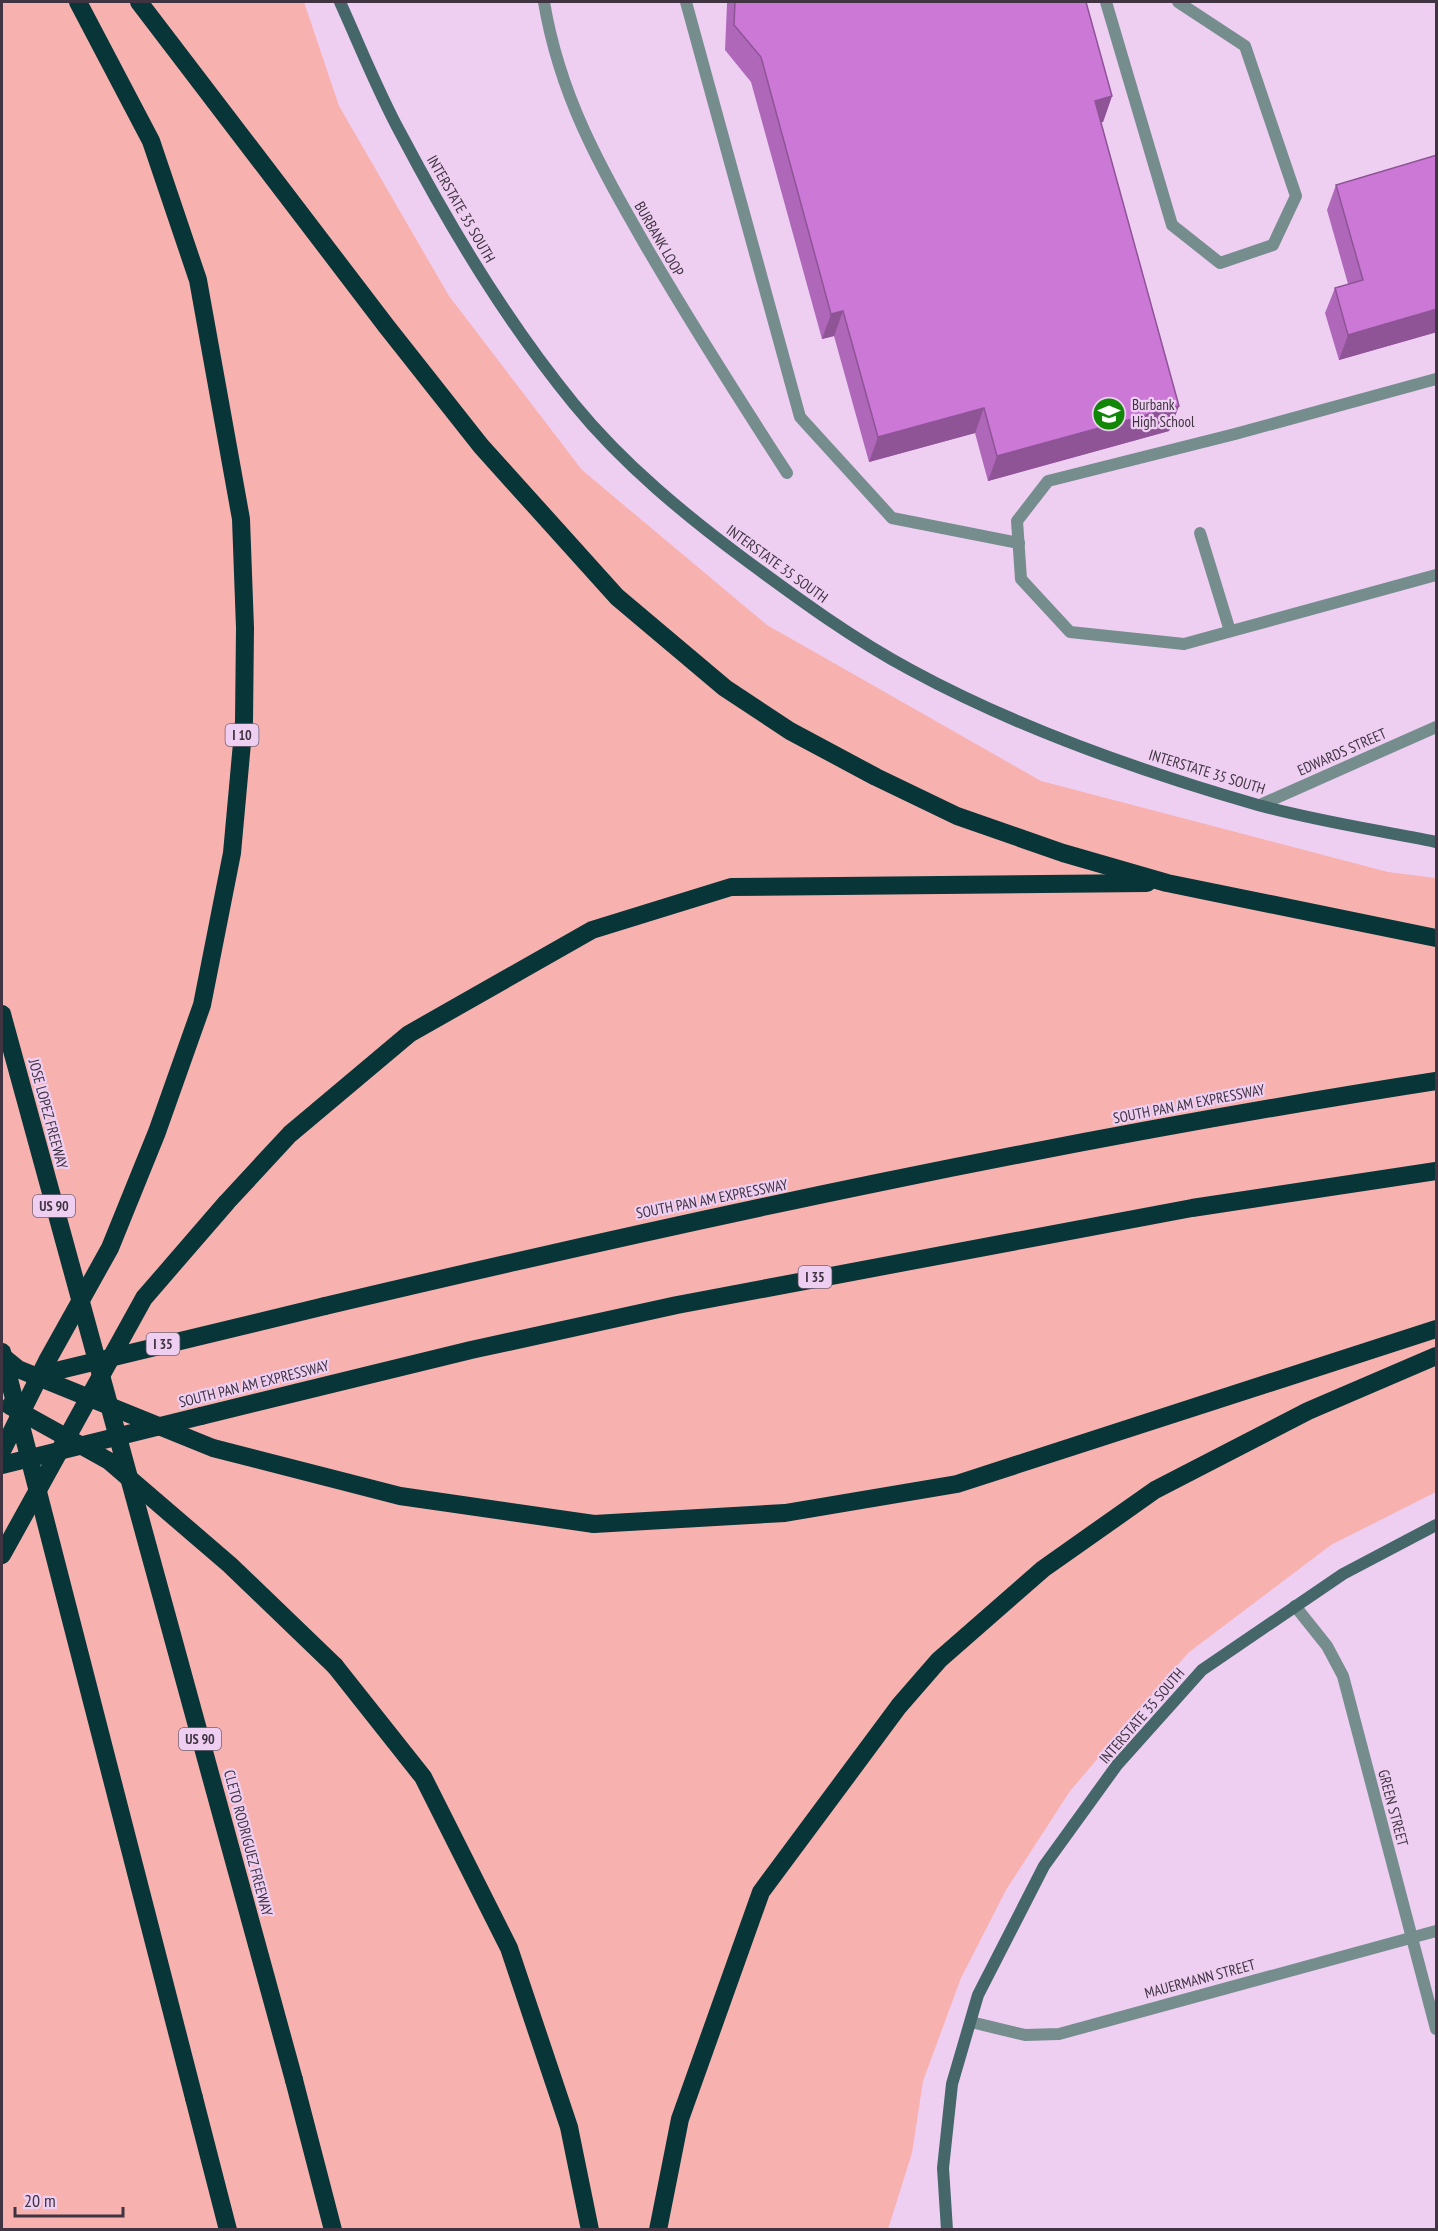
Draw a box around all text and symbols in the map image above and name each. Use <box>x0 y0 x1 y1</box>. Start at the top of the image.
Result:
street label: INTERSTATE 35 SOUTH <box>423 152 500 266</box>
street label: BURBANK LOOP <box>630 198 689 280</box>
place label: Burbank High School <box>1132 395 1195 431</box>
school or university icon: Burbank High School <box>1091 396 1127 432</box>
street label: INTERSTATE 35 SOUTH <box>723 520 832 607</box>
street label: EDWARDS STREET <box>1294 723 1390 780</box>
road number: I 10 <box>226 724 258 746</box>
street label: INTERSTATE 35 SOUTH <box>1147 745 1268 798</box>
street label: JOSE LOPEZ FREEWAY <box>24 1056 72 1171</box>
street label: SOUTH PAN AM EXPRESSWAY <box>1111 1079 1267 1128</box>
street label: SOUTH PAN AM EXPRESSWAY <box>634 1174 790 1223</box>
road number: US 90 <box>33 1195 75 1217</box>
road number: I 35 <box>798 1266 832 1288</box>
road number: I 35 <box>146 1333 180 1355</box>
street label: SOUTH PAN AM EXPRESSWAY <box>177 1356 331 1411</box>
street label: INTERSTATE 35 SOUTH <box>1095 1664 1188 1767</box>
road number: US 90 <box>179 1728 221 1750</box>
street label: GREEN STREET <box>1374 1767 1413 1849</box>
street label: CLETO RODRIGUEZ FREEWAY <box>220 1768 277 1918</box>
street label: MAUERMANN STREET <box>1142 1955 1258 2002</box>
scale bar <box>15 2180 123 2218</box>
text: 20 m <box>24 2189 56 2212</box>

